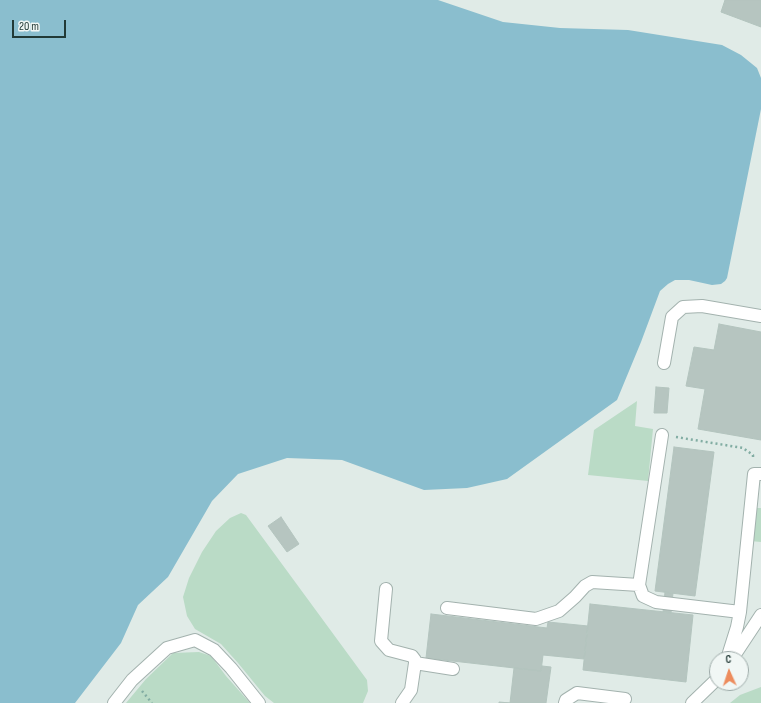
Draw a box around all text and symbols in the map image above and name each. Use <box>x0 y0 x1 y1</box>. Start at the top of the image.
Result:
scale bar <box>14 12 68 38</box>
text: 20 m <box>19 19 39 34</box>
north arrow <box>709 651 749 691</box>
text: С <box>725 653 732 666</box>

